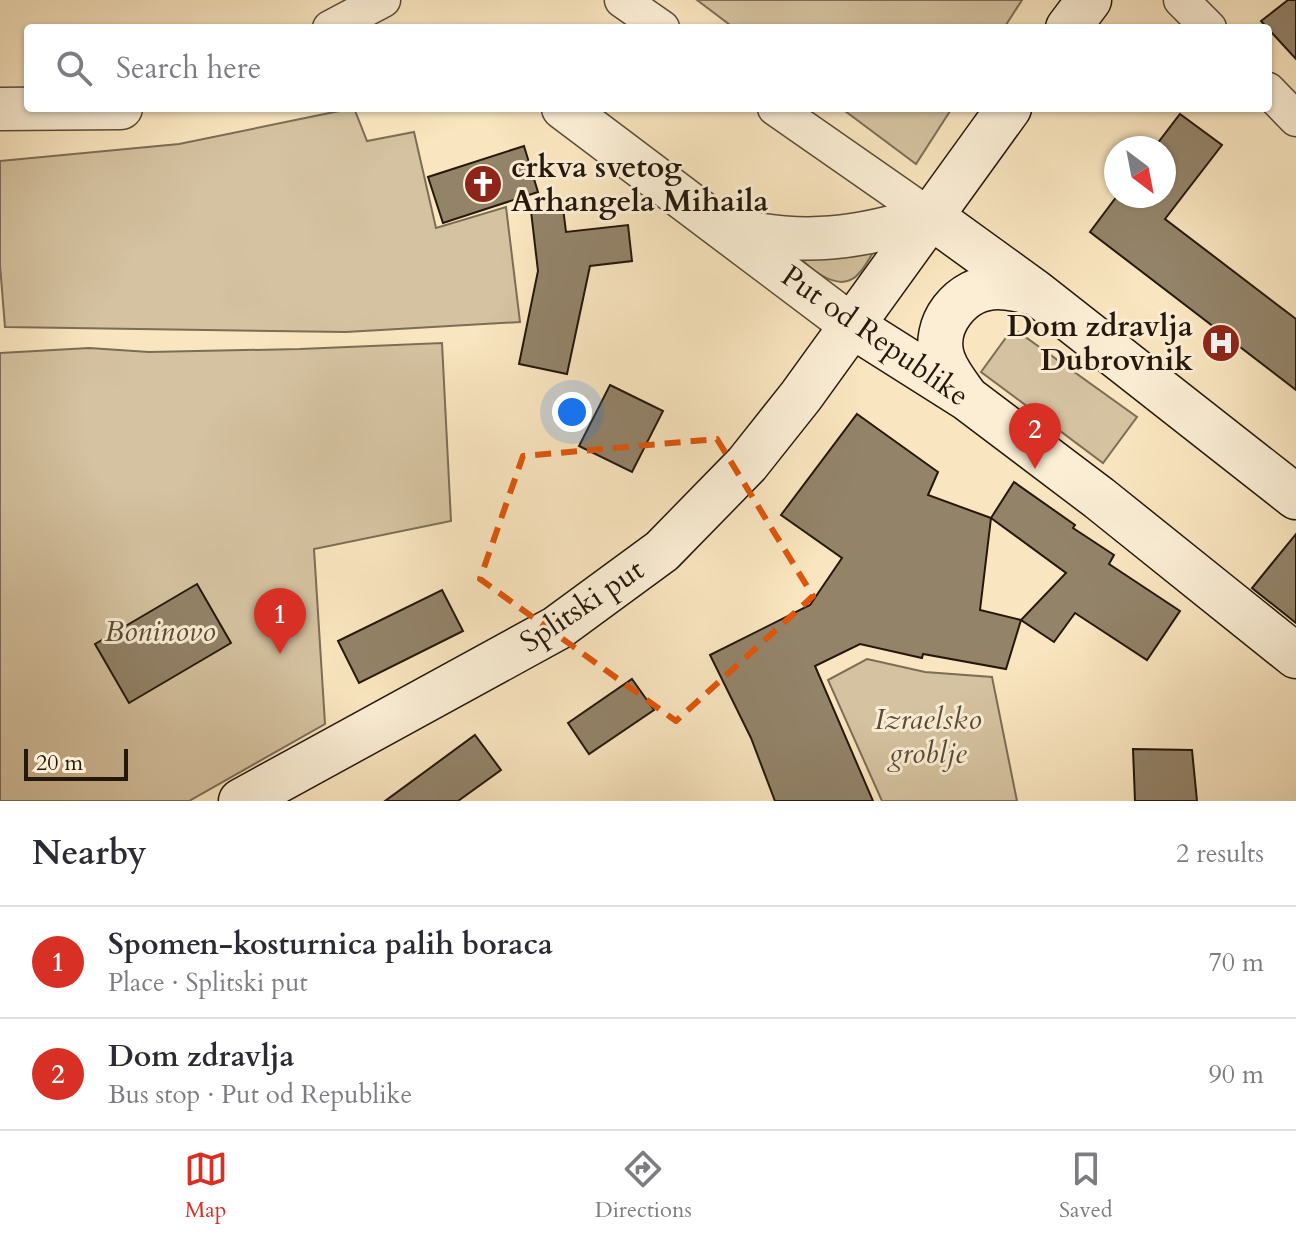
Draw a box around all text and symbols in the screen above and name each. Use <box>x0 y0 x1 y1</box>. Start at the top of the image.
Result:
search box <box>24 24 1272 112</box>
icon: search <box>52 46 96 90</box>
text: Search here <box>116 48 261 89</box>
north arrow <box>1104 136 1176 208</box>
place label: crkva svetog Arhangela Mihaila <box>511 147 769 222</box>
church icon: crkva svetog Arhangela Mihaila <box>462 163 504 205</box>
street label: Put od Republike <box>773 256 977 416</box>
place label: Dom zdravlja Dubrovnik <box>1007 306 1193 381</box>
hospital icon: Dom zdravlja Dubrovnik <box>1200 322 1242 364</box>
your location <box>552 392 592 432</box>
pin: 2 <box>1009 403 1061 469</box>
street label: Splitski put <box>512 549 652 662</box>
pin: 1 <box>254 588 306 654</box>
park label: Boninovo <box>104 611 216 652</box>
park label: Izraelsko groblje <box>874 699 982 774</box>
scale bar <box>24 745 128 781</box>
text: 20 m <box>36 748 83 778</box>
text: Nearby <box>32 830 147 876</box>
text: 2 results <box>1176 836 1264 871</box>
text: Spomen-kosturnica palih boraca <box>108 924 553 965</box>
text: 1 <box>51 945 65 980</box>
text: 70 m <box>1208 945 1264 980</box>
text: Place · Splitski put <box>108 965 308 1000</box>
text: Dom zdravlja <box>108 1036 294 1077</box>
text: 2 <box>51 1057 65 1092</box>
text: 90 m <box>1208 1057 1264 1092</box>
text: Bus stop · Put od Republike <box>108 1077 412 1112</box>
tab: Map <box>184 1147 228 1225</box>
tab: Directions <box>595 1147 692 1225</box>
tab: Saved <box>1059 1147 1112 1225</box>

